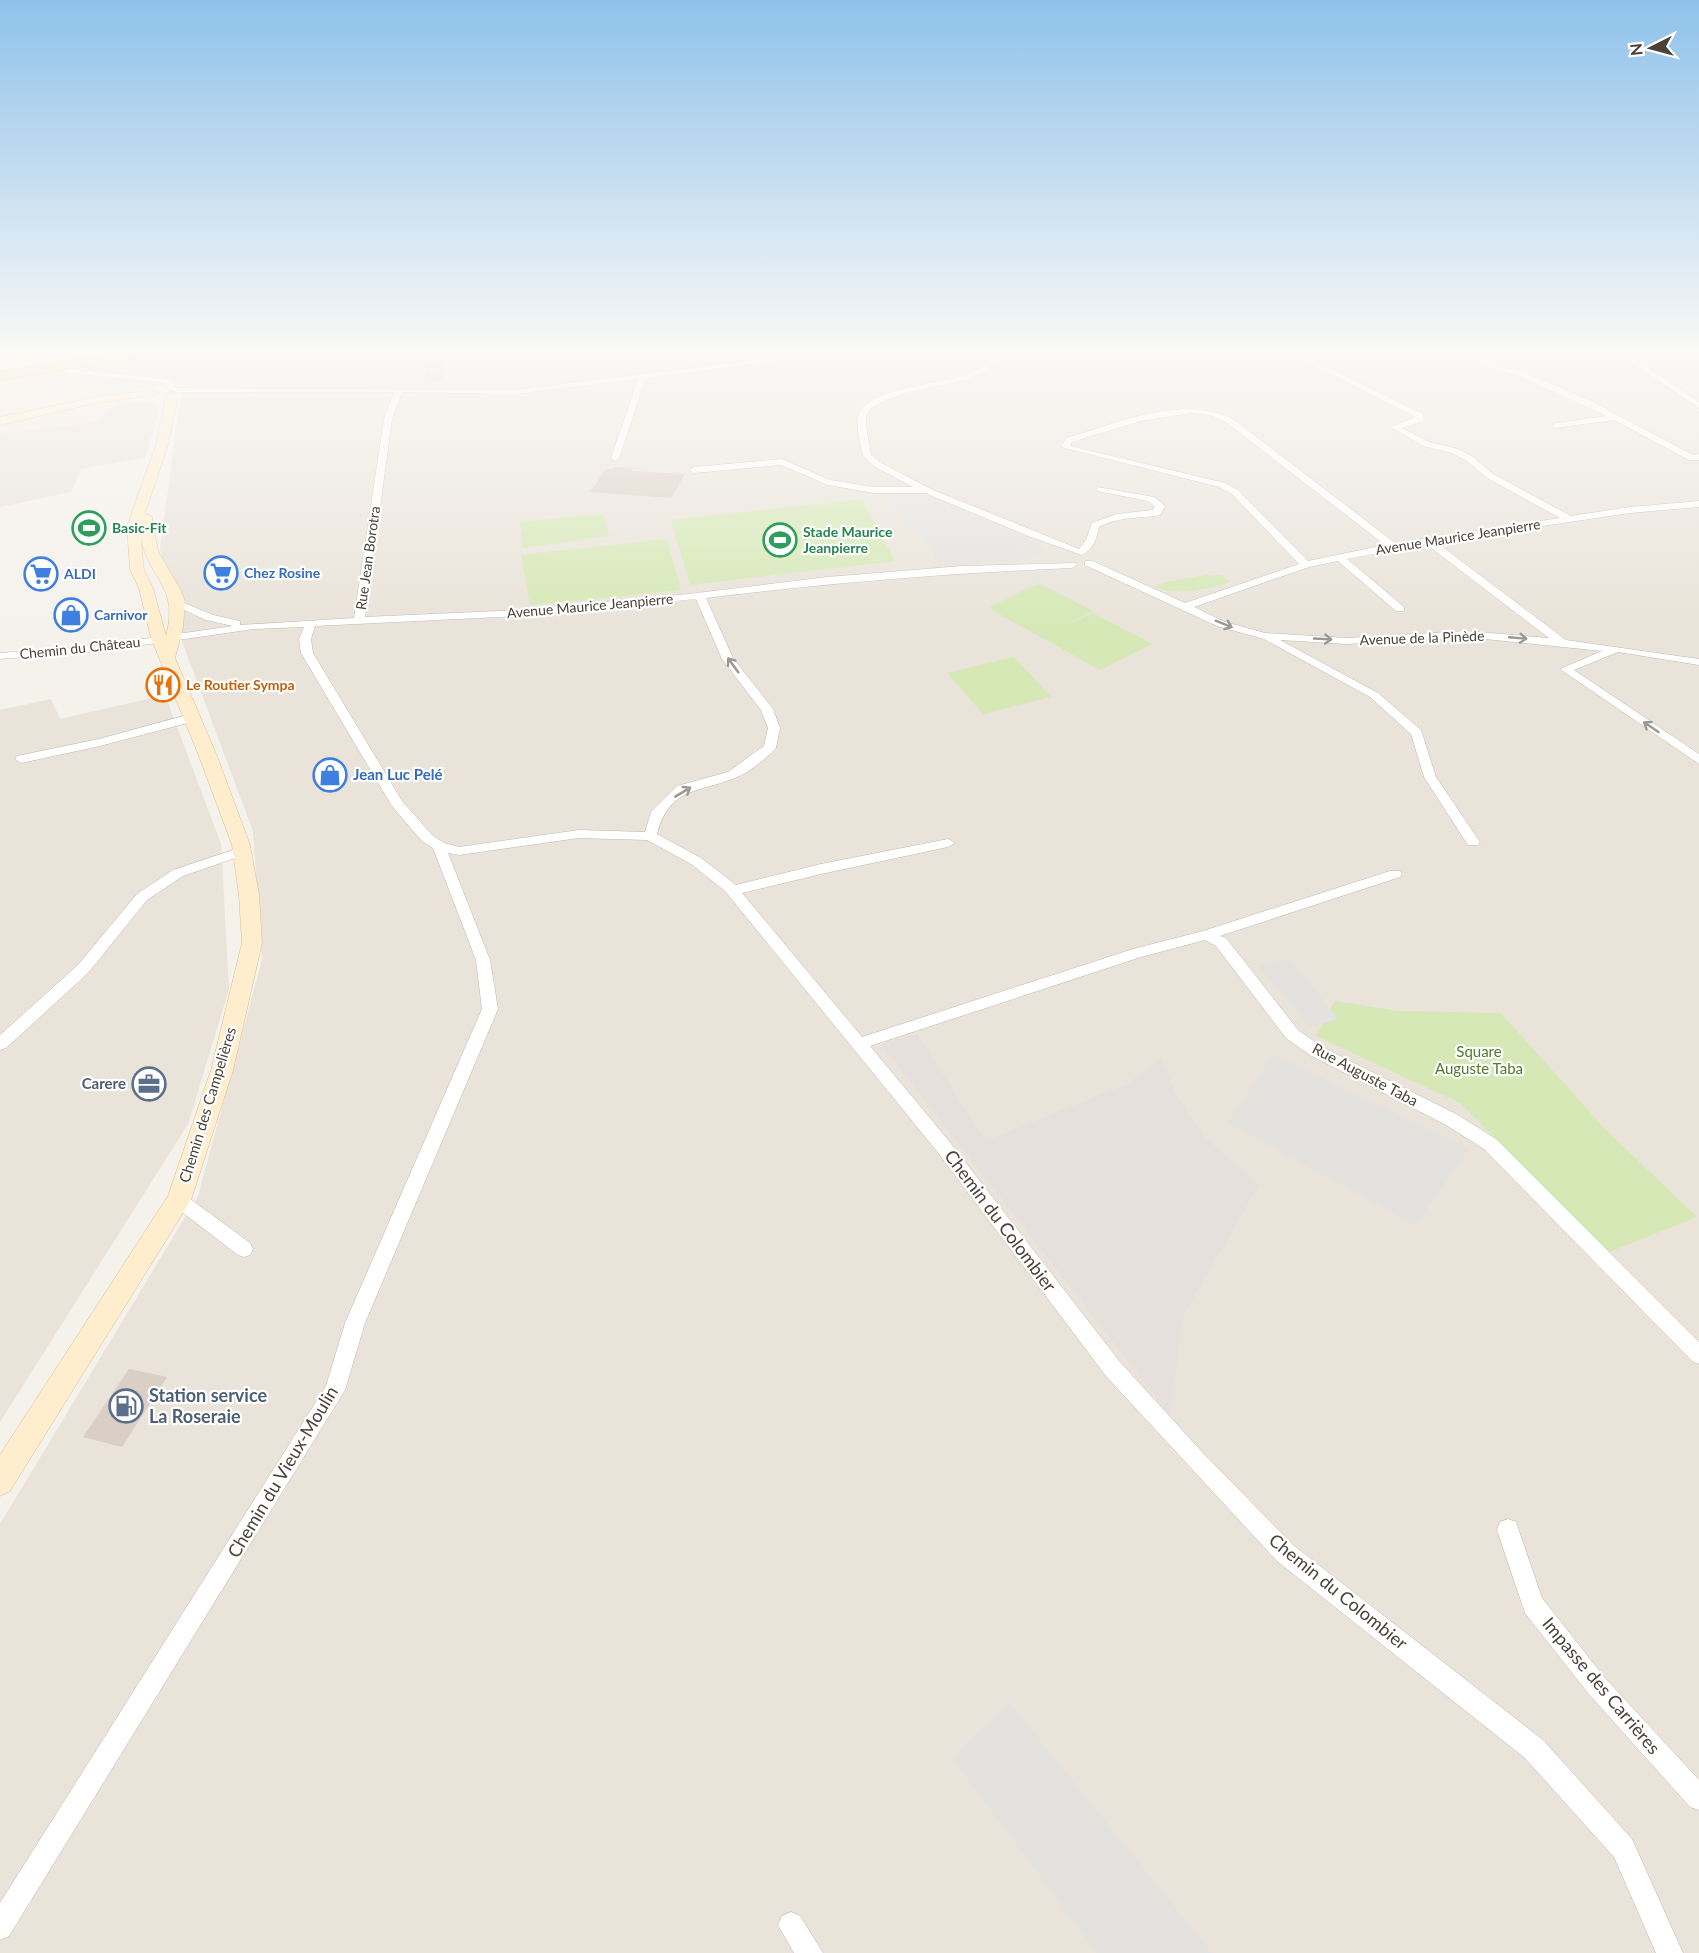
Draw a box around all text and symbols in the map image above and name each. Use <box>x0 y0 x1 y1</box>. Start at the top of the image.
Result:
north arrow <box>1621 18 1681 78</box>
text: N <box>1625 42 1646 57</box>
street label: Rue Jean Borotra <box>352 505 383 611</box>
sports icon: Basic-Fit <box>71 510 107 546</box>
street label: Avenue Maurice Jeanpierre <box>1374 515 1542 558</box>
place label: Basic-Fit <box>112 519 167 536</box>
sports icon: Stade Maurice Jeanpierre <box>762 522 798 558</box>
place label: Stade Maurice Jeanpierre <box>803 523 893 556</box>
supermarket icon: Chez Rosine <box>203 555 239 591</box>
supermarket icon: ALDI <box>23 556 59 592</box>
place label: Chez Rosine <box>244 564 321 581</box>
place label: ALDI <box>63 565 96 582</box>
street label: Avenue Maurice Jeanpierre <box>506 590 674 621</box>
shop icon: Carnivor <box>53 597 89 633</box>
place label: Carnivor <box>94 606 148 623</box>
one-way arrow <box>1214 620 1233 631</box>
street label: Avenue de la Pinède <box>1359 627 1485 648</box>
street label: Chemin du Château <box>19 633 141 662</box>
one-way arrow <box>1507 633 1527 644</box>
one-way arrow <box>1312 634 1332 645</box>
one-way arrow <box>727 657 739 673</box>
restaurant icon: Le Routier Sympa <box>145 667 181 703</box>
place label: Le Routier Sympa <box>186 676 295 693</box>
one-way arrow <box>1643 721 1659 733</box>
shop icon: Jean Luc Pelé <box>312 757 348 793</box>
place label: Jean Luc Pelé <box>353 765 442 783</box>
one-way arrow <box>675 786 692 798</box>
street label: Chemin des Campelières <box>175 1025 239 1185</box>
street label: Rue Auguste Taba <box>1310 1039 1421 1109</box>
park label: Square Auguste Taba <box>1435 1042 1523 1077</box>
office icon: Carere <box>131 1066 167 1102</box>
place label: Carere <box>82 1074 126 1092</box>
street label: Chemin du Colombier <box>940 1145 1062 1296</box>
street label: Chemin du Vieux-Moulin <box>222 1382 342 1561</box>
place label: Station service La Roseraie <box>149 1384 267 1427</box>
fuel station icon: Station service La Roseraie <box>108 1388 144 1424</box>
street label: Chemin du Colombier <box>1265 1529 1413 1654</box>
street label: Impasse des Carrières <box>1538 1612 1666 1758</box>

